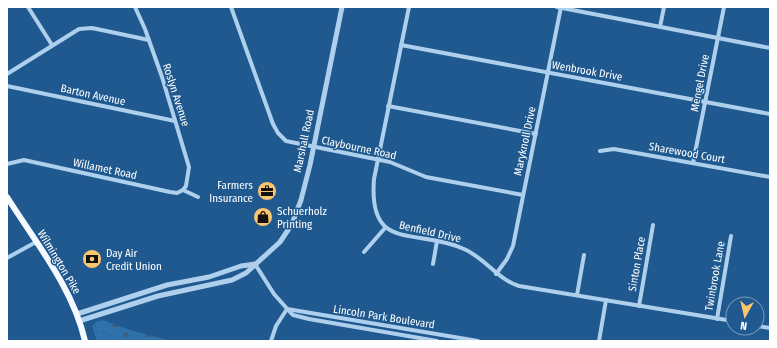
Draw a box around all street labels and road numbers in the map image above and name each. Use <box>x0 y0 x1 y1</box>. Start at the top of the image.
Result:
street label: Mengel Drive <box>688 53 712 113</box>
street label: Wenbrook Drive <box>551 58 623 84</box>
street label: Roslyn Avenue <box>160 62 192 128</box>
street label: Barton Avenue <box>59 82 127 108</box>
street label: Maryknoll Drive <box>511 105 539 177</box>
street label: Marshall Road <box>291 108 317 174</box>
street label: Claybourne Road <box>320 134 398 162</box>
street label: Sharewood Court <box>648 140 727 166</box>
street label: Willamet Road <box>72 156 138 182</box>
street label: Benfield Drive <box>398 219 462 245</box>
street label: Wilmington Pike <box>35 227 83 297</box>
street label: Sinton Place <box>626 236 648 292</box>
street label: Twinbrook Lane <box>702 240 728 312</box>
street label: Lincoln Park Boulevard <box>332 303 436 331</box>

